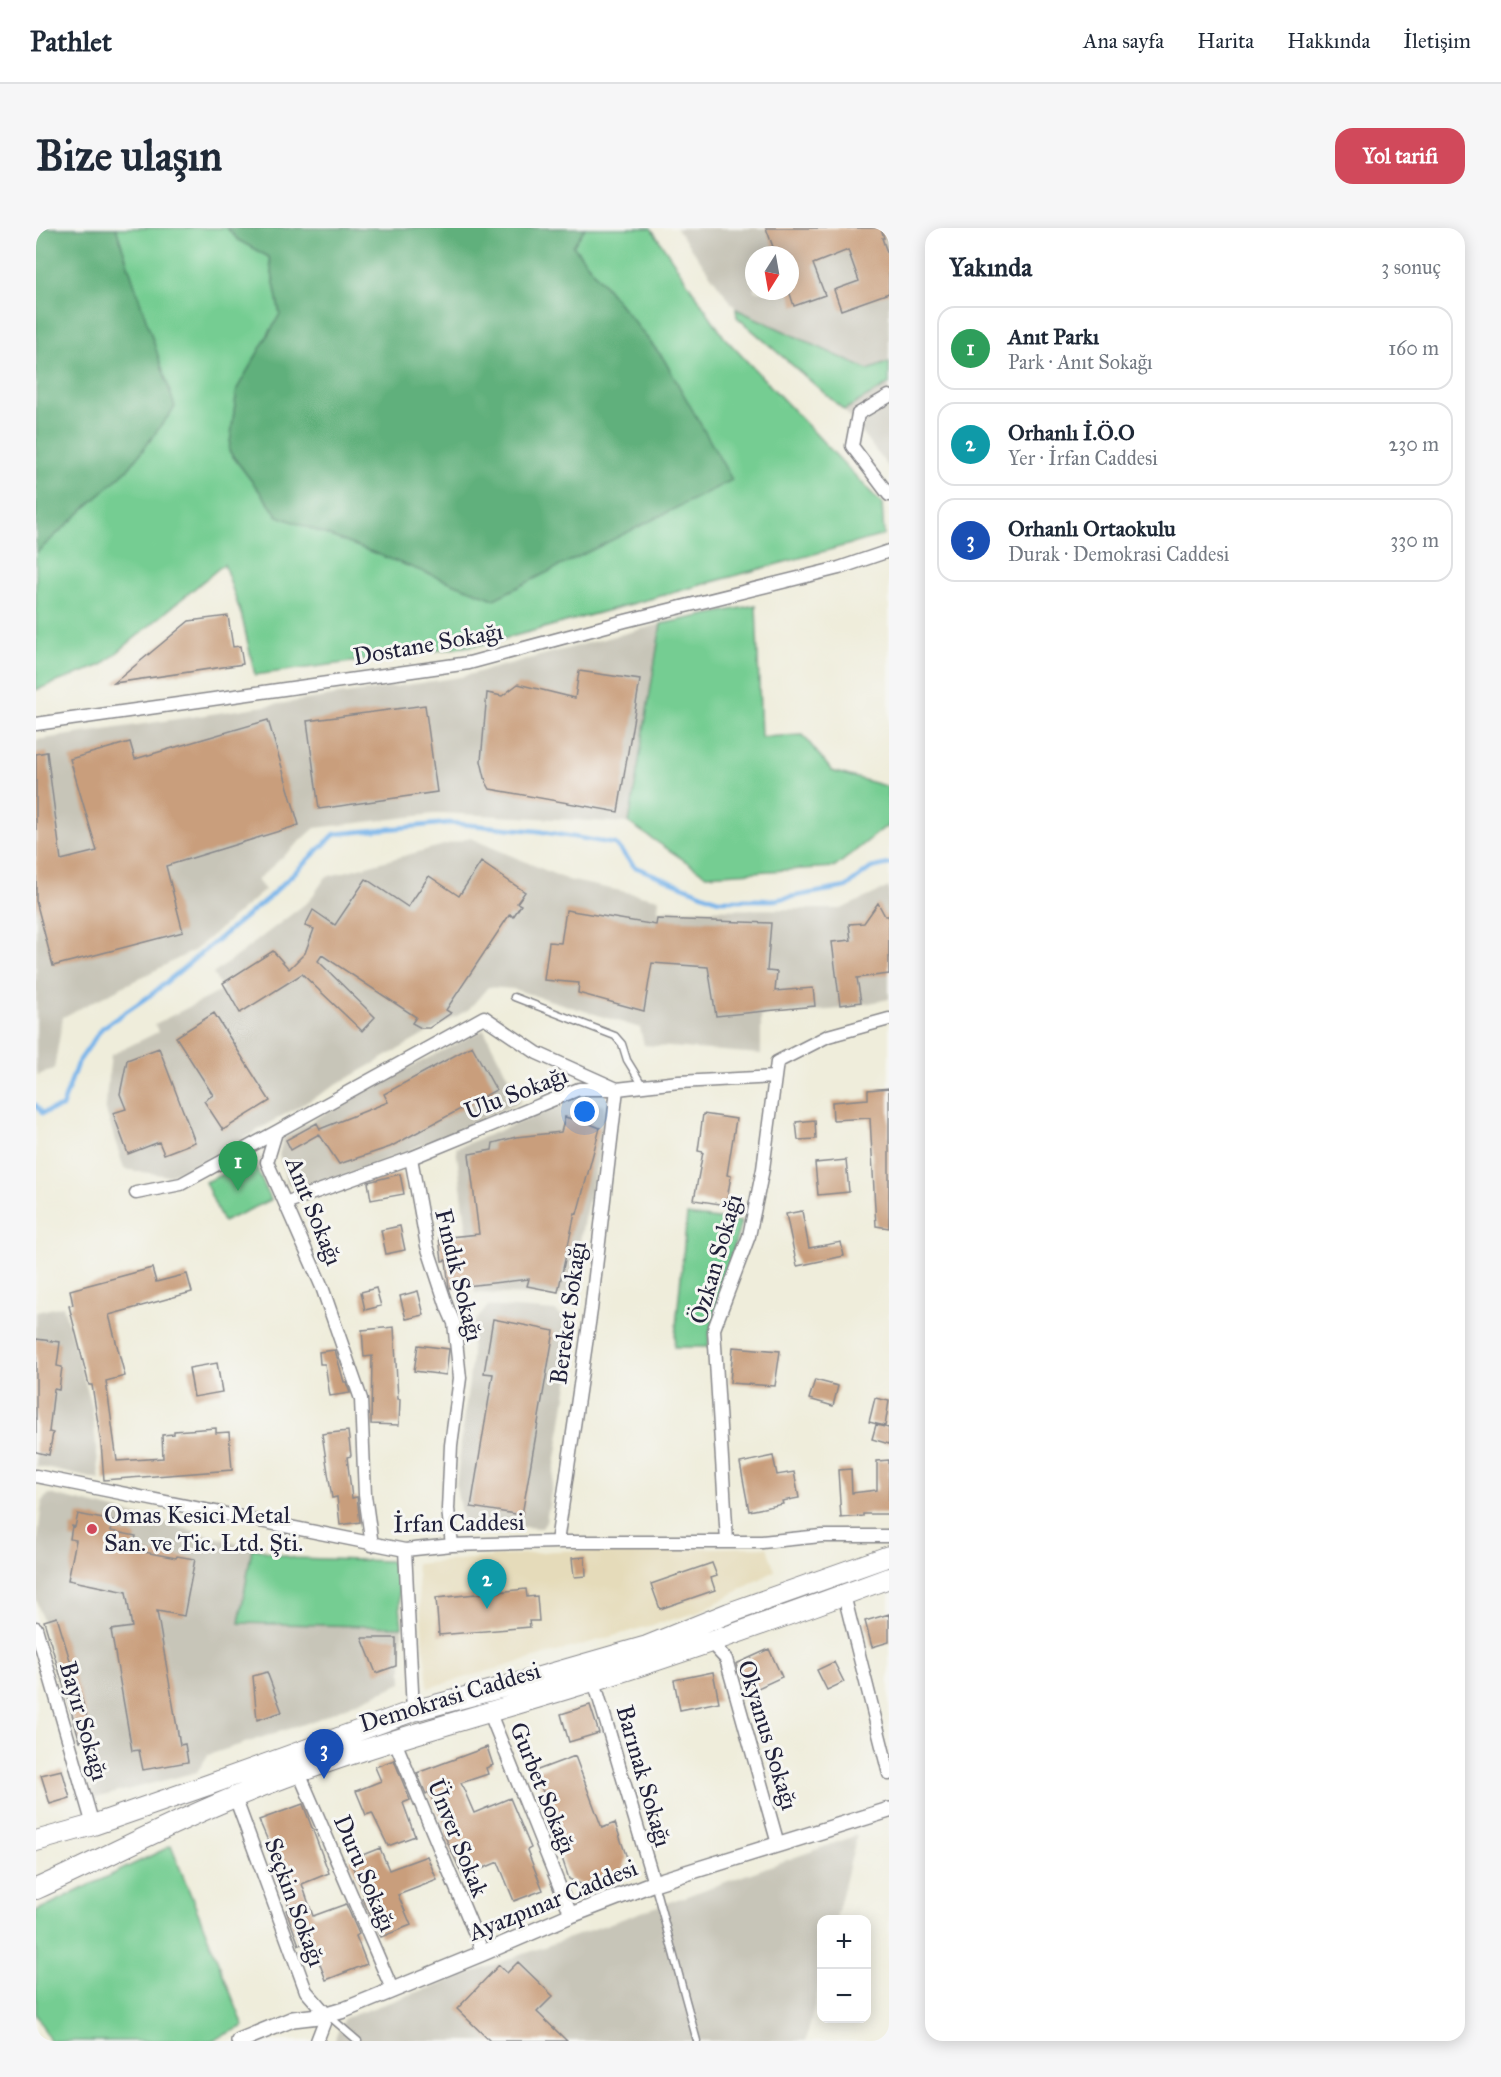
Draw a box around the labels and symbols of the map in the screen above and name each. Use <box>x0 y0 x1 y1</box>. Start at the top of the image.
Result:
north arrow <box>745 246 799 300</box>
street label: Dostane Sokağı <box>351 616 506 672</box>
street label: Ulu Sokağı <box>460 1059 572 1126</box>
your location <box>570 1097 599 1126</box>
pin: 1 <box>218 1142 258 1191</box>
street label: Anıt Sokağı <box>278 1151 349 1270</box>
street label: Özkan Sokağı <box>683 1190 749 1327</box>
street label: Fındık Sokağı <box>428 1206 490 1345</box>
street label: Bereket Sokağı <box>543 1239 593 1387</box>
place label: Omas Kesici Metal San. ve Tic. Ltd. Şti. <box>104 1500 303 1558</box>
street label: İrfan Caddesi <box>393 1507 525 1539</box>
marker: Omas Kesici Metal San. ve Tic. Ltd. Şti. <box>85 1522 99 1536</box>
pin: 2 <box>468 1560 506 1609</box>
street label: Demokrasi Caddesi <box>356 1655 545 1739</box>
street label: Okyanus Sokağı <box>731 1656 805 1814</box>
street label: Bayır Sokağı <box>53 1658 115 1785</box>
street label: Barınak Sokağı <box>609 1702 679 1851</box>
street label: Gurbet Sokağı <box>503 1718 583 1859</box>
pin: 3 <box>304 1730 344 1779</box>
street label: Ünver Sokak <box>421 1775 496 1902</box>
street label: Duru Sokağı <box>327 1810 403 1936</box>
street label: Seçkin Sokağı <box>258 1834 332 1971</box>
street label: Ayazpınar Caddesi <box>463 1852 642 1948</box>

